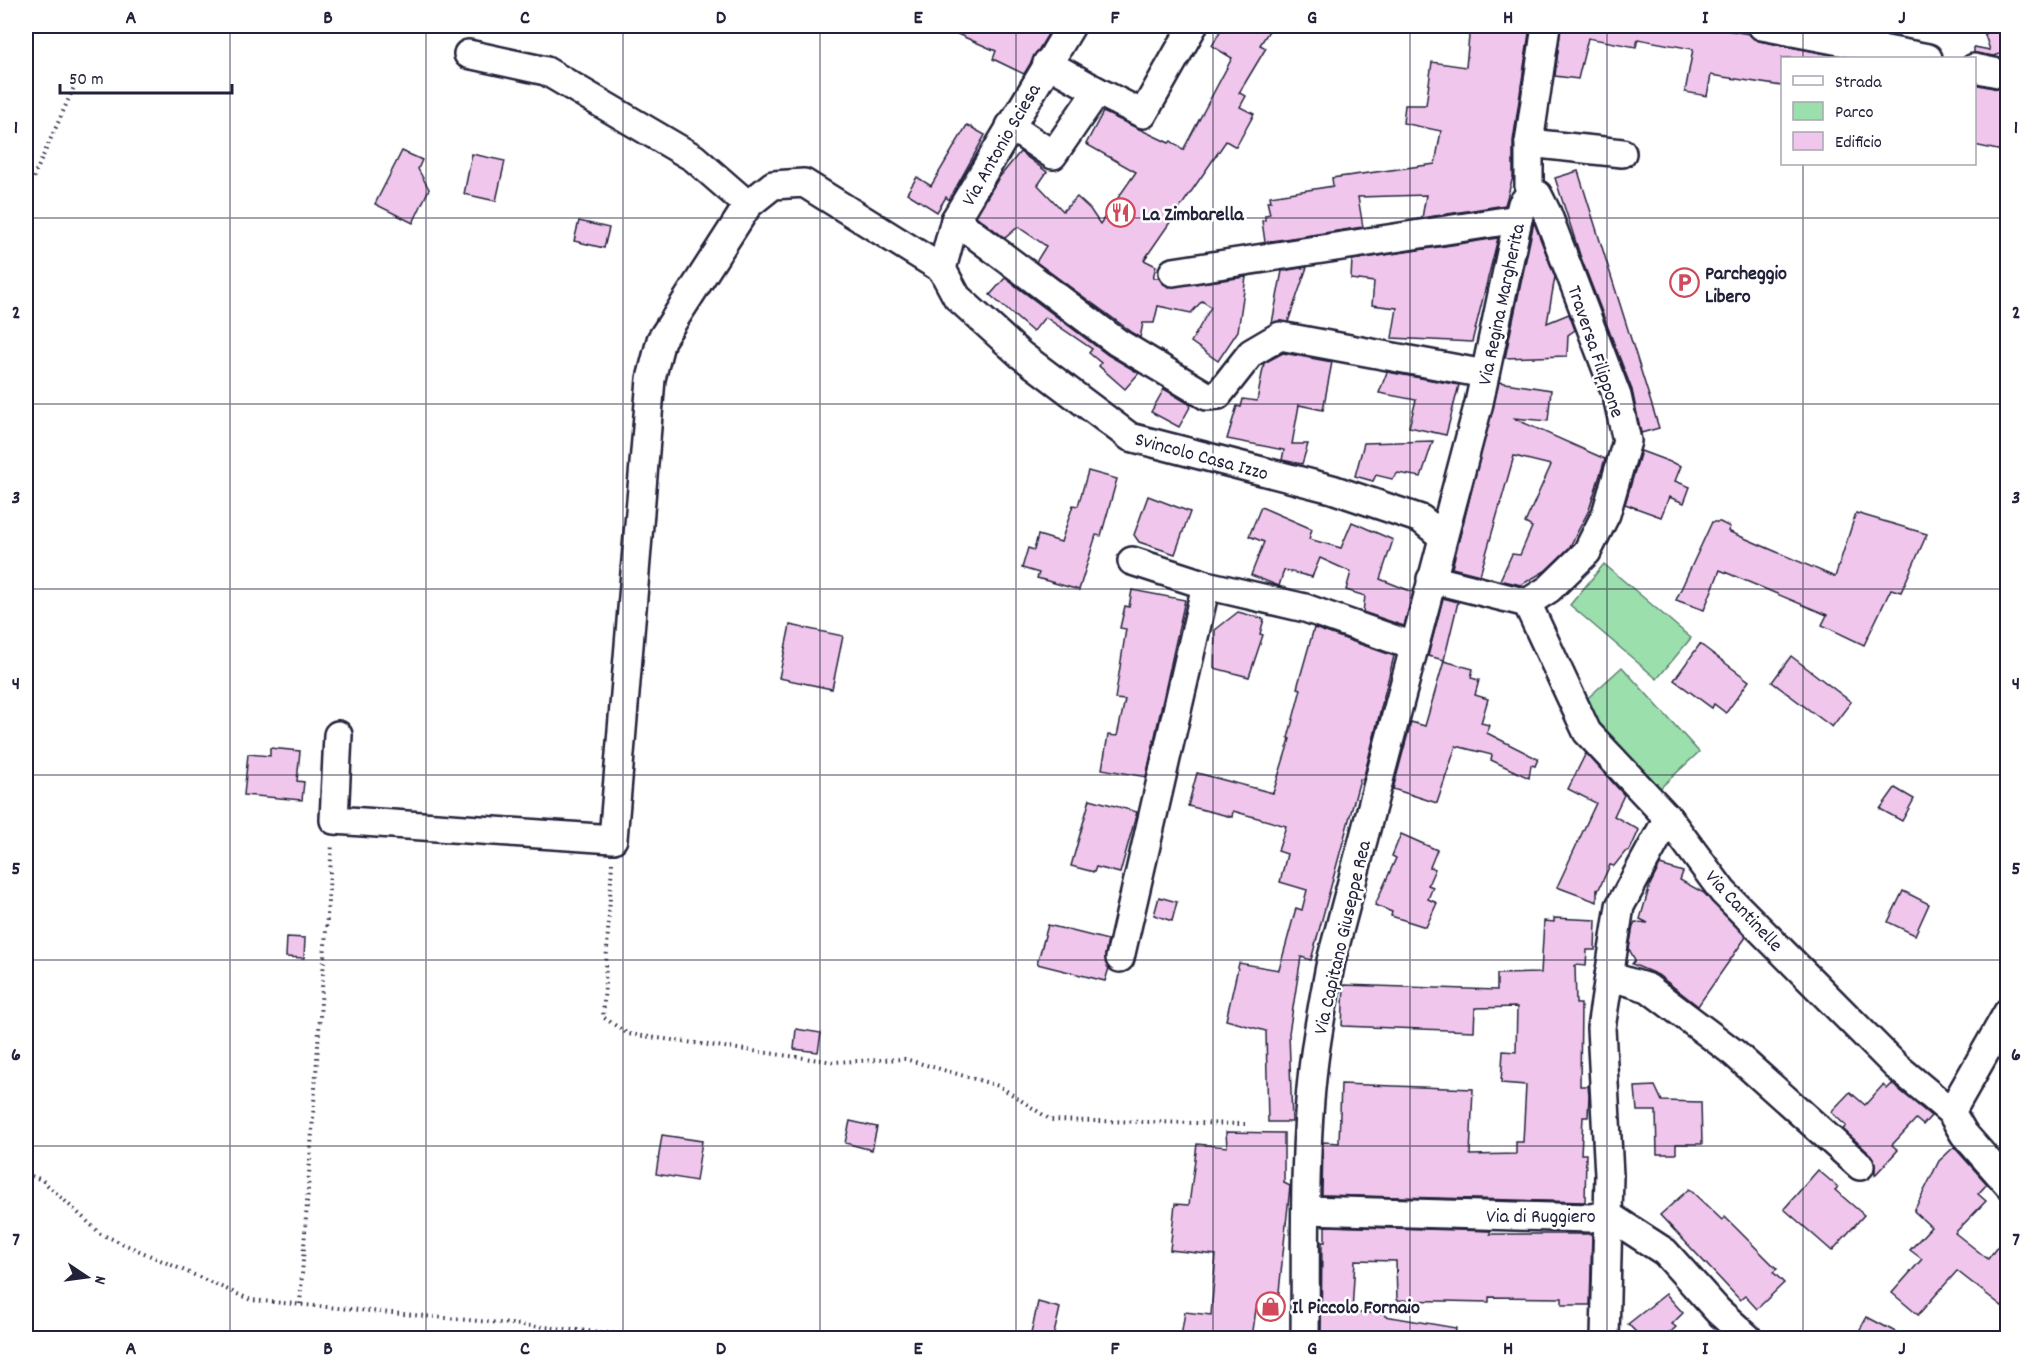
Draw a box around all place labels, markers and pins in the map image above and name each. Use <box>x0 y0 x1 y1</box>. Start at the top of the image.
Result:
restaurant icon: La Zimbarella <box>1105 197 1137 229</box>
place label: La Zimbarella <box>1142 202 1244 230</box>
place label: Parcheggio Libero <box>1705 261 1787 312</box>
parking icon: Parcheggio Libero <box>1668 267 1700 299</box>
shop icon: Il Piccolo Fornaio <box>1255 1290 1287 1322</box>
place label: Il Piccolo Fornaio <box>1292 1295 1420 1323</box>

